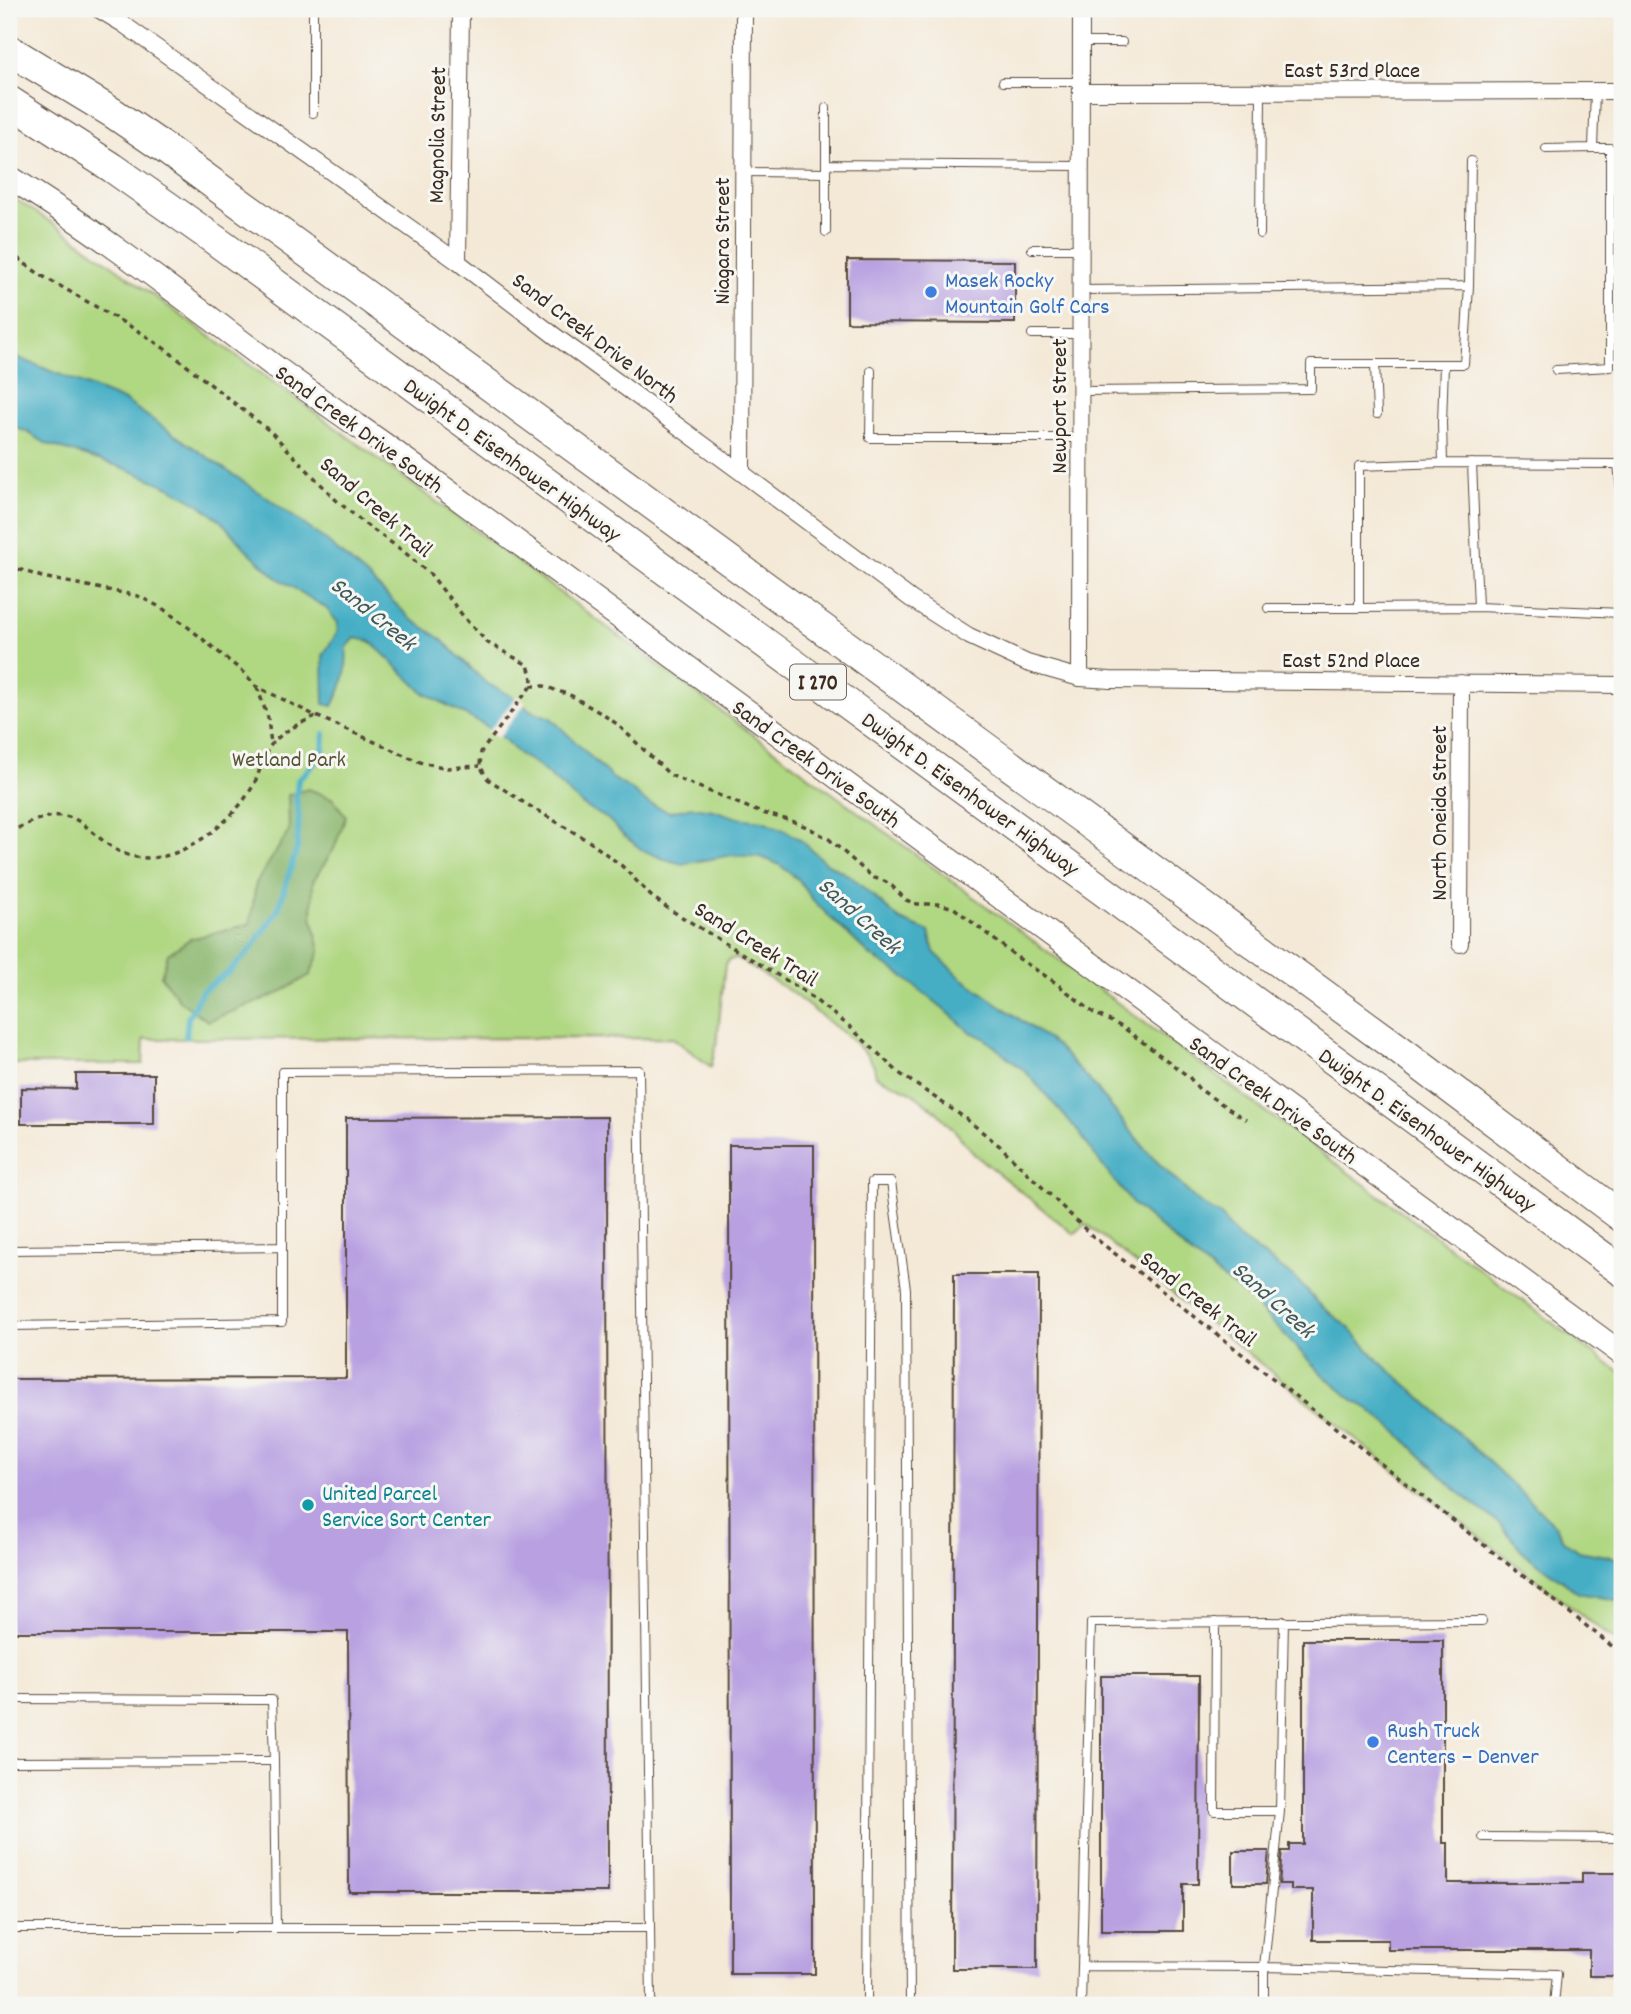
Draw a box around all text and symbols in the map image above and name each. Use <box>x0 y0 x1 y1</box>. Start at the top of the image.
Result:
street label: East 53rd Place <box>1284 56 1420 89</box>
street label: Magnolia Street <box>422 66 457 204</box>
street label: Niagara Street <box>708 177 741 305</box>
street label: Sand Creek Drive North <box>504 266 684 414</box>
place label: Masek Rocky Mountain Golf Cars <box>945 266 1110 325</box>
marker: Masek Rocky Mountain Golf Cars <box>923 284 939 300</box>
street label: Newport Street <box>1045 338 1078 474</box>
street label: Sand Creek Drive South <box>267 358 449 503</box>
street label: Dwight D. Eisenhower Highway <box>395 371 627 553</box>
street label: Sand Creek Trail <box>311 450 439 568</box>
water label: Sand Creek <box>322 570 424 662</box>
street label: East 52nd Place <box>1282 646 1420 679</box>
road number: I 270 <box>790 664 846 700</box>
street label: Sand Creek Drive South <box>724 693 906 838</box>
street label: Dwight D. Eisenhower Highway <box>853 705 1085 887</box>
street label: North Oneida Street <box>1425 725 1458 901</box>
park label: Wetland Park <box>232 745 346 778</box>
water label: Sand Creek <box>809 871 909 965</box>
street label: Sand Creek Trail <box>687 895 824 998</box>
street label: Sand Creek Drive South <box>1181 1029 1363 1174</box>
street label: Dwight D. Eisenhower Highway <box>1310 1041 1542 1223</box>
street label: Sand Creek Trail <box>1131 1244 1263 1357</box>
water label: Sand Creek <box>1223 1255 1323 1349</box>
place label: United Parcel Service Sort Center <box>322 1479 492 1538</box>
marker: United Parcel Service Sort Center <box>300 1497 316 1513</box>
place label: Rush Truck Centers – Denver <box>1387 1716 1539 1775</box>
marker: Rush Truck Centers – Denver <box>1365 1734 1381 1750</box>

